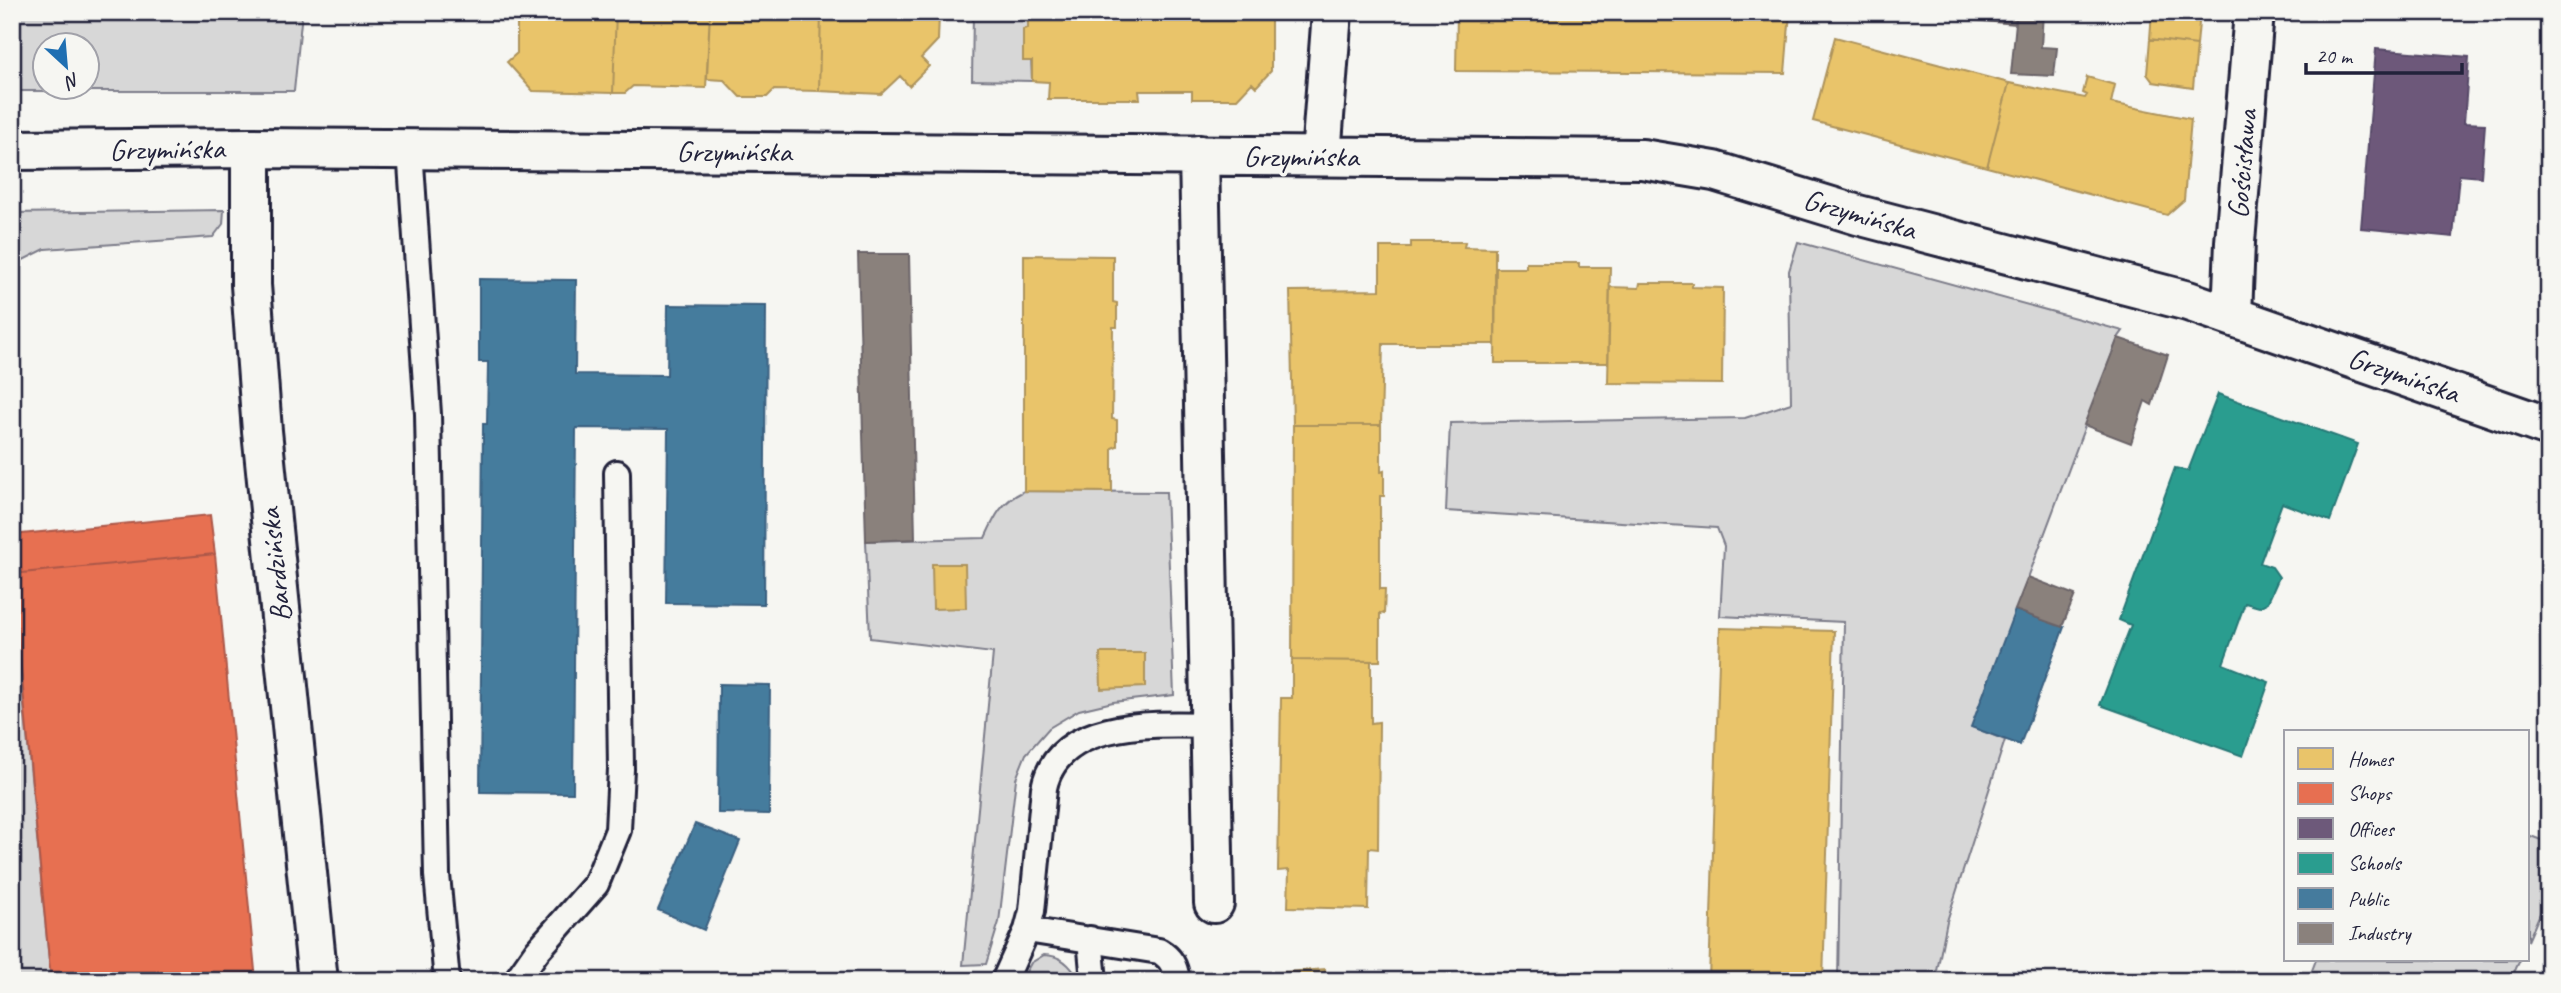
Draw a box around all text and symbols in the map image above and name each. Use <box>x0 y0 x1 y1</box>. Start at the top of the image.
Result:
north arrow <box>32 32 102 102</box>
scale bar <box>2306 32 2461 76</box>
text: 20 m <box>2316 43 2354 69</box>
text: N <box>60 67 84 95</box>
street label: Gościsława <box>2218 106 2266 220</box>
street label: Grzymińska <box>109 129 227 169</box>
street label: Grzymińska <box>676 132 794 170</box>
street label: Grzymińska <box>1243 137 1361 175</box>
street label: Grzymińska <box>1799 180 1922 249</box>
street label: Grzymińska <box>2343 338 2466 412</box>
street label: Bardzińska <box>250 504 300 624</box>
legend <box>2284 730 2530 962</box>
text: Homes <box>2348 746 2395 772</box>
text: Shops <box>2348 780 2393 806</box>
text: Offices <box>2348 816 2395 842</box>
text: Schools <box>2348 850 2402 876</box>
text: Public <box>2348 886 2390 912</box>
text: Industry <box>2348 920 2412 946</box>

